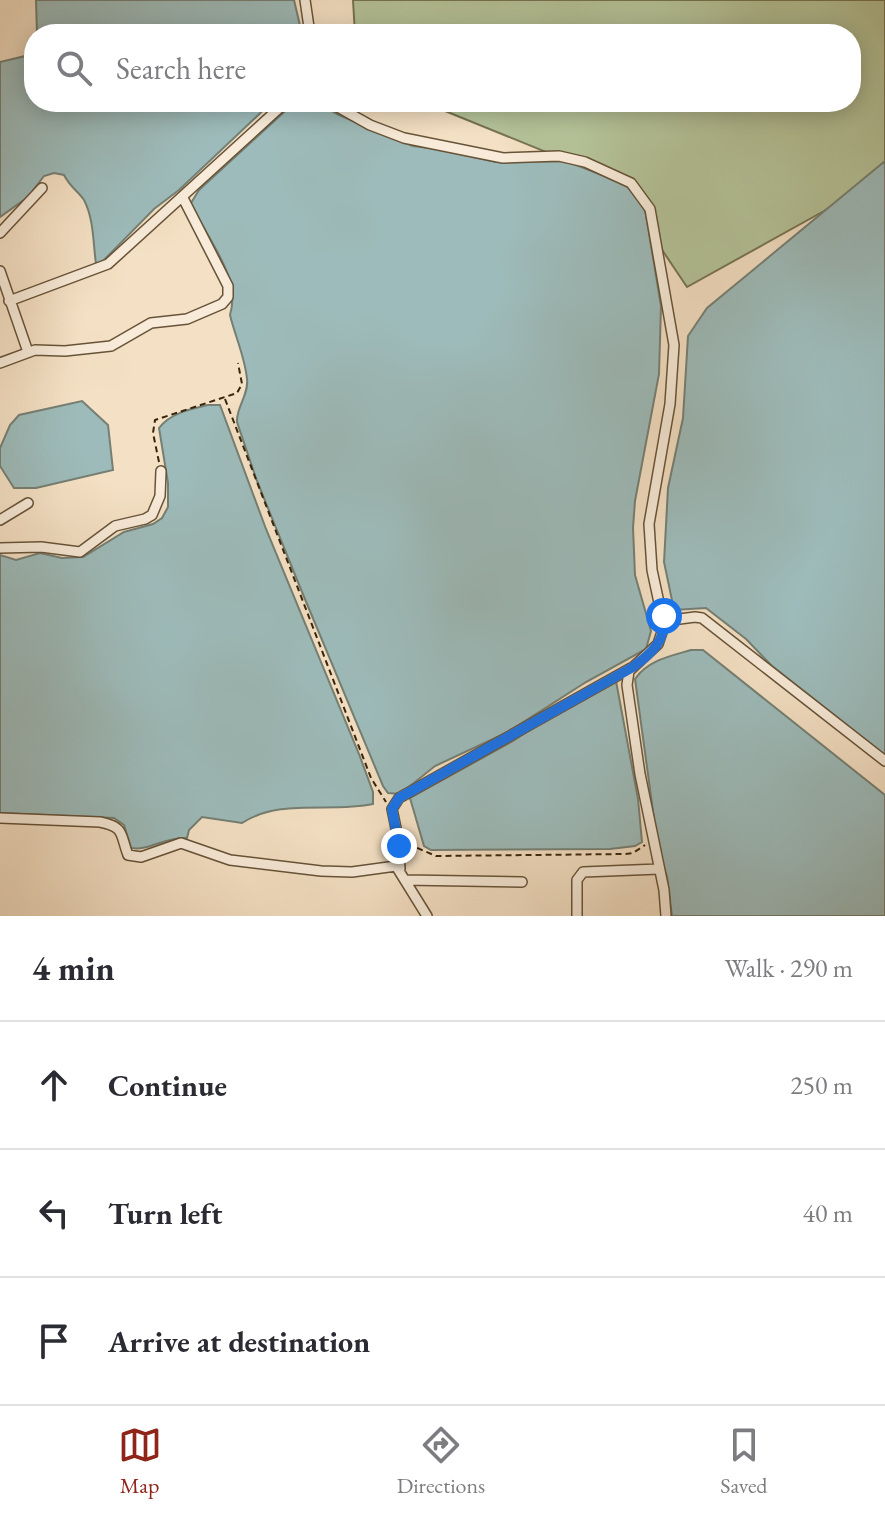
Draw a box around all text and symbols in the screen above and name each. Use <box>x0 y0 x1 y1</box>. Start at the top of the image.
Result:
search box <box>24 24 861 112</box>
icon: search <box>52 46 96 90</box>
text: Search here <box>116 49 246 88</box>
route start <box>646 598 682 634</box>
route end <box>381 828 417 864</box>
text: 4 min <box>32 946 115 990</box>
text: Walk · 290 m <box>725 951 853 985</box>
icon: ahead <box>32 1063 76 1107</box>
text: Continue <box>108 1066 227 1105</box>
text: 250 m <box>790 1068 853 1102</box>
icon: left <box>32 1191 76 1235</box>
text: Turn left <box>108 1194 222 1233</box>
text: 40 m <box>803 1196 853 1230</box>
icon: arrive <box>32 1319 76 1363</box>
text: Arrive at destination <box>108 1322 370 1361</box>
tab: Map <box>118 1423 162 1500</box>
tab: Directions <box>397 1423 485 1500</box>
tab: Saved <box>720 1423 767 1500</box>

